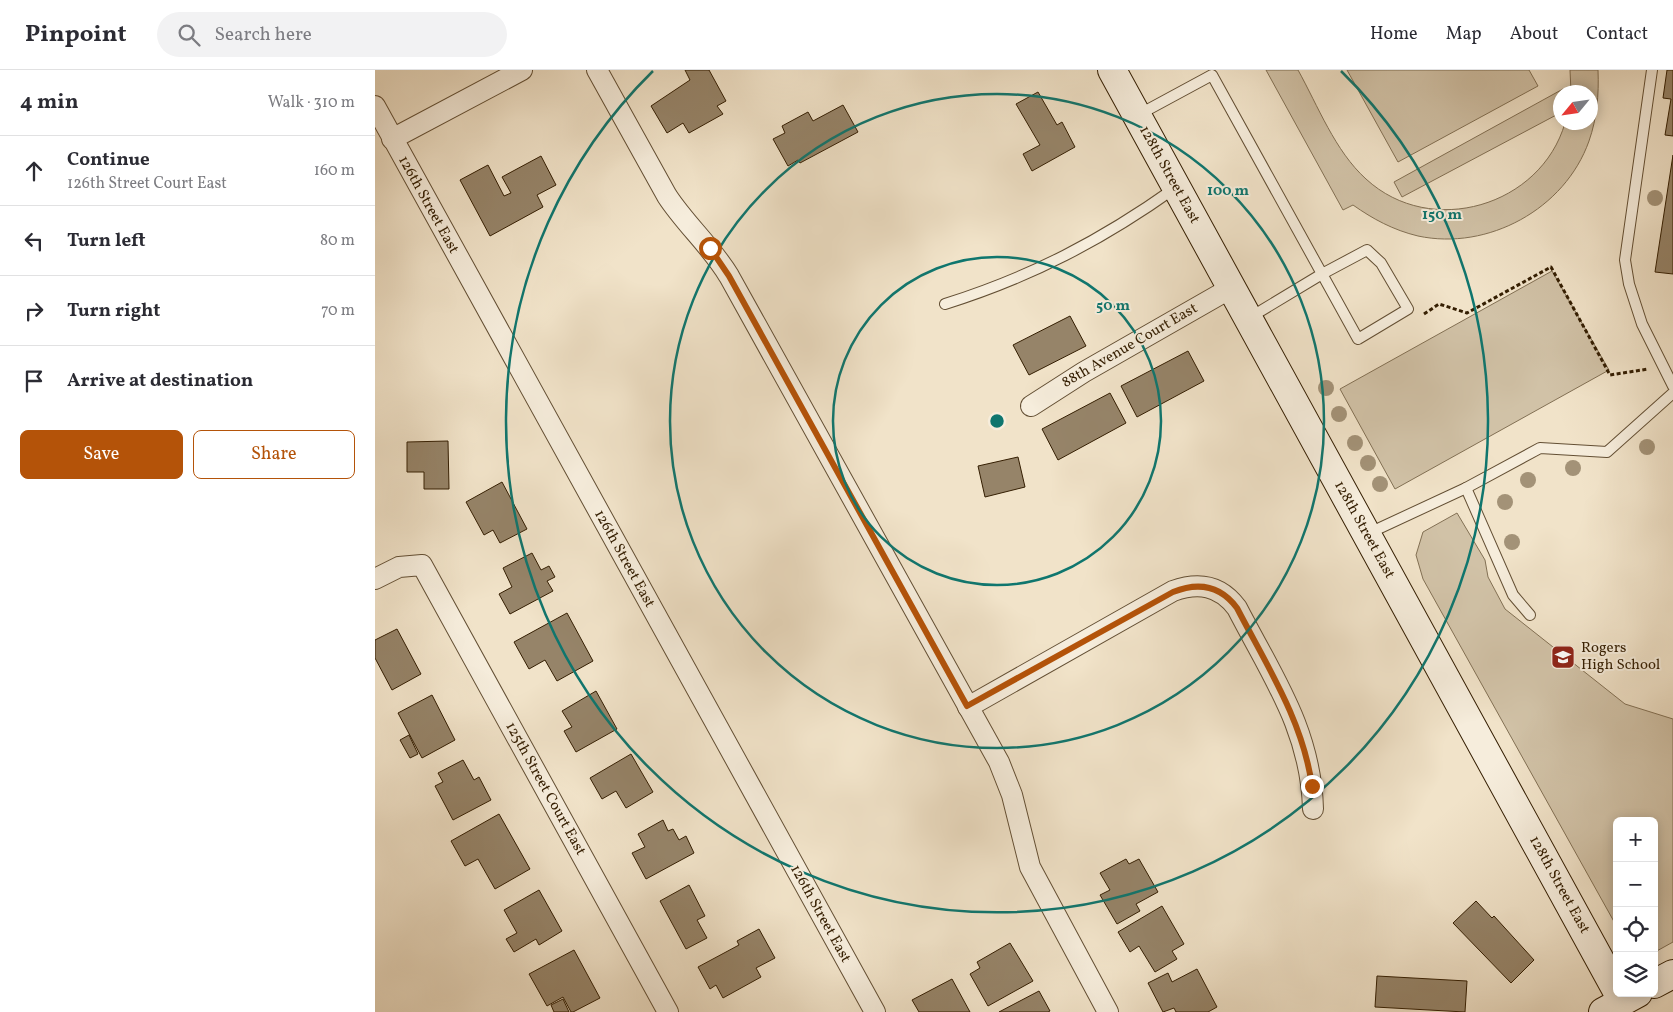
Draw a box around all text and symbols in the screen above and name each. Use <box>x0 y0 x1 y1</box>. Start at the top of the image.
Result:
search box <box>157 12 507 57</box>
text: Pinpoint <box>25 18 127 52</box>
icon: search <box>175 21 203 49</box>
text: Search here <box>215 22 312 48</box>
text: Home <box>1370 22 1418 47</box>
text: Map <box>1446 22 1482 47</box>
text: About <box>1510 22 1558 47</box>
text: Contact <box>1586 22 1648 47</box>
north arrow <box>1553 85 1598 130</box>
text: 4 min <box>20 88 79 117</box>
text: Walk · 310 m <box>268 92 355 114</box>
street label: 128th Street East <box>1133 122 1205 228</box>
text: Continue <box>67 147 150 173</box>
street label: 126th Street East <box>392 152 464 258</box>
icon: ahead <box>20 157 48 185</box>
text: 160 m <box>314 160 355 182</box>
text: 126th Street Court East <box>67 173 227 195</box>
text: 100 m <box>1207 181 1250 202</box>
text: 150 m <box>1422 205 1462 226</box>
icon: left <box>20 227 48 255</box>
text: Turn left <box>67 228 146 254</box>
text: 80 m <box>320 230 355 252</box>
route start <box>699 237 722 260</box>
text: 50 m <box>1096 296 1130 317</box>
icon: right <box>20 297 48 325</box>
text: Turn right <box>67 298 160 324</box>
street label: 88th Avenue Court East <box>1058 299 1202 393</box>
text: 70 m <box>321 300 355 322</box>
icon: arrive <box>20 367 48 395</box>
text: Arrive at destination <box>67 368 253 394</box>
centre of rings <box>988 412 1006 430</box>
button: Save <box>20 430 183 479</box>
button: Share <box>193 430 355 479</box>
street label: 128th Street East <box>1328 477 1400 583</box>
street label: 126th Street East <box>588 506 660 612</box>
place label: Rogers High School <box>1581 638 1660 676</box>
school or university icon: Rogers High School <box>1550 644 1576 670</box>
street label: 125th Street Court East <box>500 718 590 860</box>
route end <box>1301 775 1324 798</box>
map controls <box>1613 817 1658 997</box>
button: + <box>1613 817 1658 862</box>
street label: 128th Street East <box>1523 832 1595 938</box>
street label: 126th Street East <box>784 861 856 967</box>
button: − <box>1613 862 1658 907</box>
button: locate <box>1613 907 1658 952</box>
button: layers <box>1613 952 1658 997</box>

